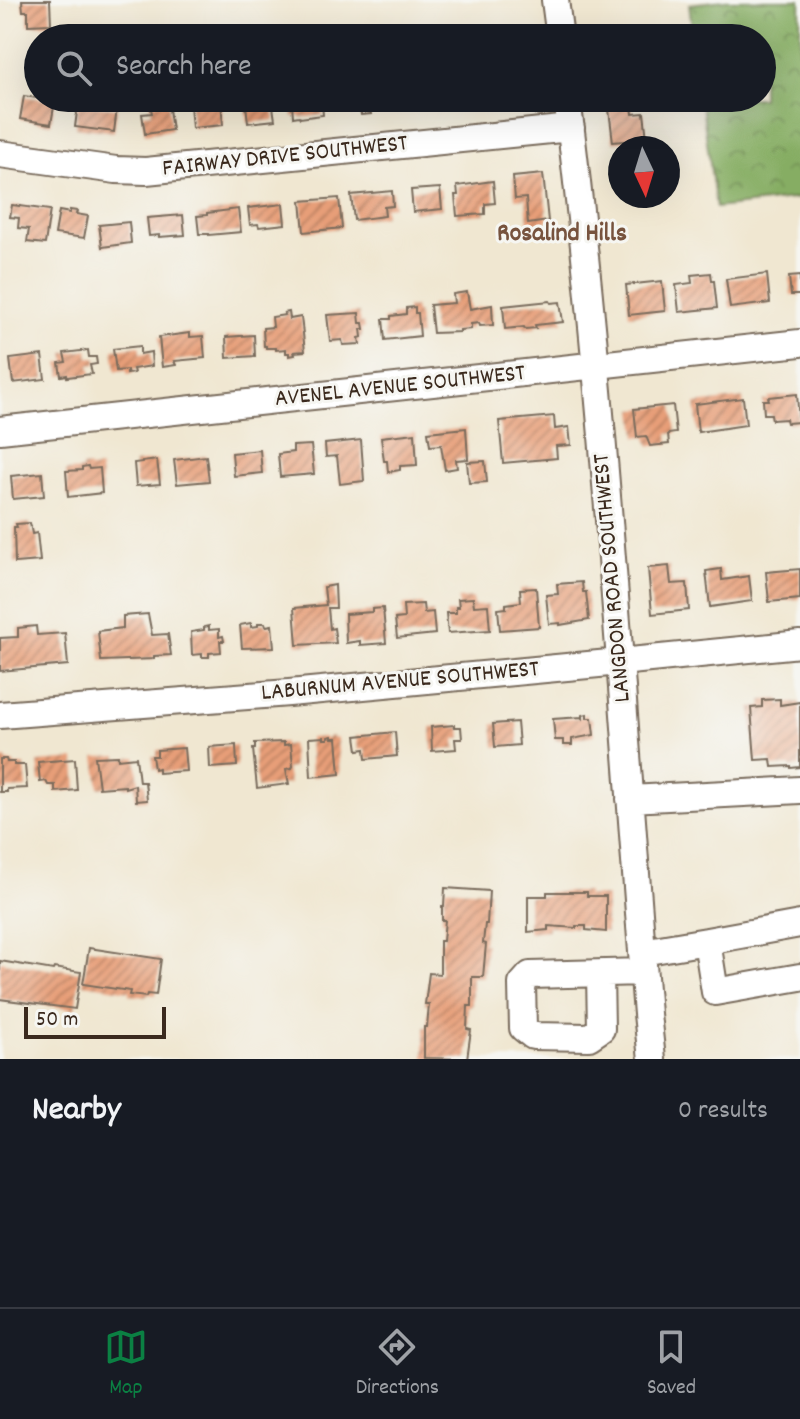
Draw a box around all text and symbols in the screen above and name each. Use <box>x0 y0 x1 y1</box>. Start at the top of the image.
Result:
search box <box>24 24 776 112</box>
icon: search <box>52 46 96 90</box>
text: Search here <box>116 47 252 90</box>
street label: FAIRWAY DRIVE SOUTHWEST <box>161 127 410 187</box>
north arrow <box>608 136 680 208</box>
district label: Rosalind Hills <box>497 216 627 253</box>
street label: AVENEL AVENUE SOUTHWEST <box>273 357 527 417</box>
street label: LANGDON ROAD SOUTHWEST <box>585 452 641 704</box>
street label: LABURNUM AVENUE SOUTHWEST <box>260 653 541 711</box>
scale bar <box>24 1003 166 1039</box>
text: 50 m <box>36 1005 78 1036</box>
text: Nearby <box>32 1087 121 1136</box>
text: 0 results <box>678 1093 768 1130</box>
tab: Map <box>104 1325 148 1404</box>
tab: Directions <box>356 1325 439 1404</box>
tab: Saved <box>647 1325 696 1404</box>

